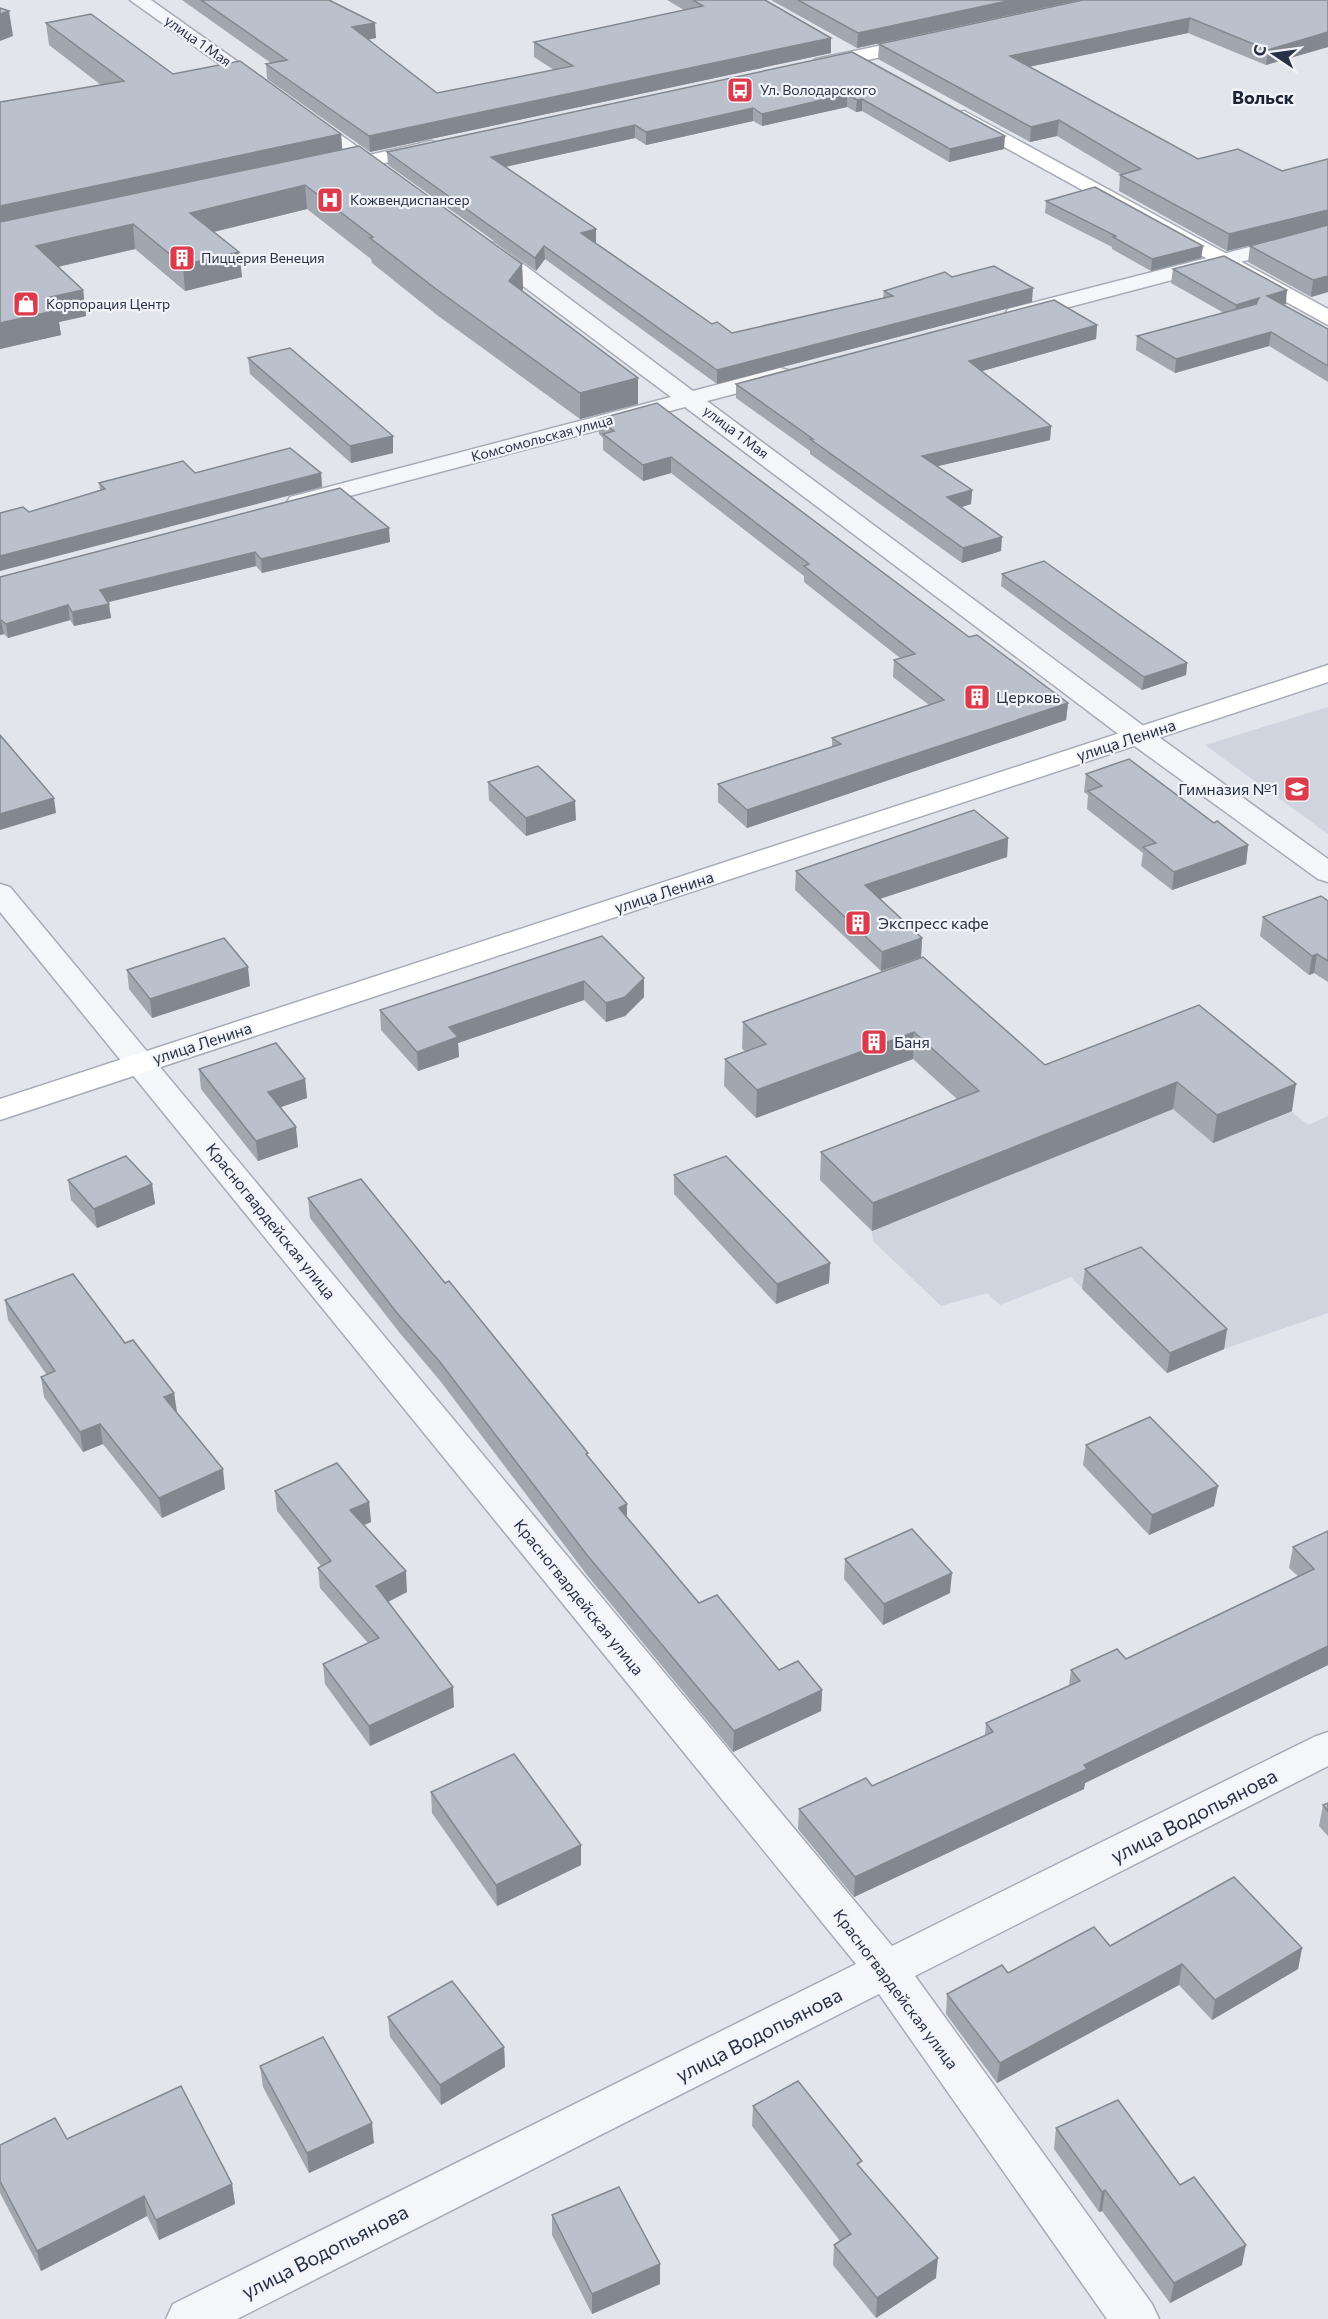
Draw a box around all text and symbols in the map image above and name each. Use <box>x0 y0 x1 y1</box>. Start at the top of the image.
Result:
street label: улица 1 Мая <box>162 11 235 70</box>
north arrow <box>1244 24 1304 84</box>
text: С <box>1248 43 1269 58</box>
bus stop icon: Ул. Володарского <box>725 75 755 105</box>
place label: Ул. Володарского <box>760 81 876 98</box>
district label: Вольск <box>1232 86 1295 108</box>
hospital icon: Кожвендиспансер <box>315 185 345 215</box>
place label: Кожвендиспансер <box>350 191 470 208</box>
building icon: Пиццерия Венеция <box>167 243 197 273</box>
place label: Пиццерия Венеция <box>201 249 325 266</box>
shop icon: Корпорация Центр <box>11 289 41 319</box>
place label: Корпорация Центр <box>46 295 170 312</box>
street label: улица 1 Мая <box>700 401 772 462</box>
street label: Комсомольская улица <box>469 410 615 465</box>
building icon: Церковь <box>962 682 992 712</box>
place label: Церковь <box>996 687 1061 706</box>
street label: улица Ленина <box>1074 715 1178 764</box>
school or university icon: Гимназия №1 <box>1282 774 1312 804</box>
place label: Гимназия №1 <box>1178 779 1278 798</box>
street label: улица Ленина <box>612 867 716 916</box>
building icon: Экспресс кафе <box>843 908 873 938</box>
place label: Экспресс кафе <box>878 913 989 932</box>
street label: улица Ленина <box>150 1018 254 1067</box>
building icon: Баня <box>859 1027 889 1057</box>
place label: Баня <box>894 1032 930 1051</box>
street label: Красногвардейская улица <box>203 1139 340 1302</box>
street label: Красногвардейская улица <box>511 1515 648 1678</box>
street label: улица Водопьянова <box>1106 1763 1281 1867</box>
street label: Красногвардейская улица <box>830 1905 963 2072</box>
street label: улица Водопьянова <box>671 1982 846 2086</box>
street label: улица Водопьянова <box>237 2199 412 2303</box>

